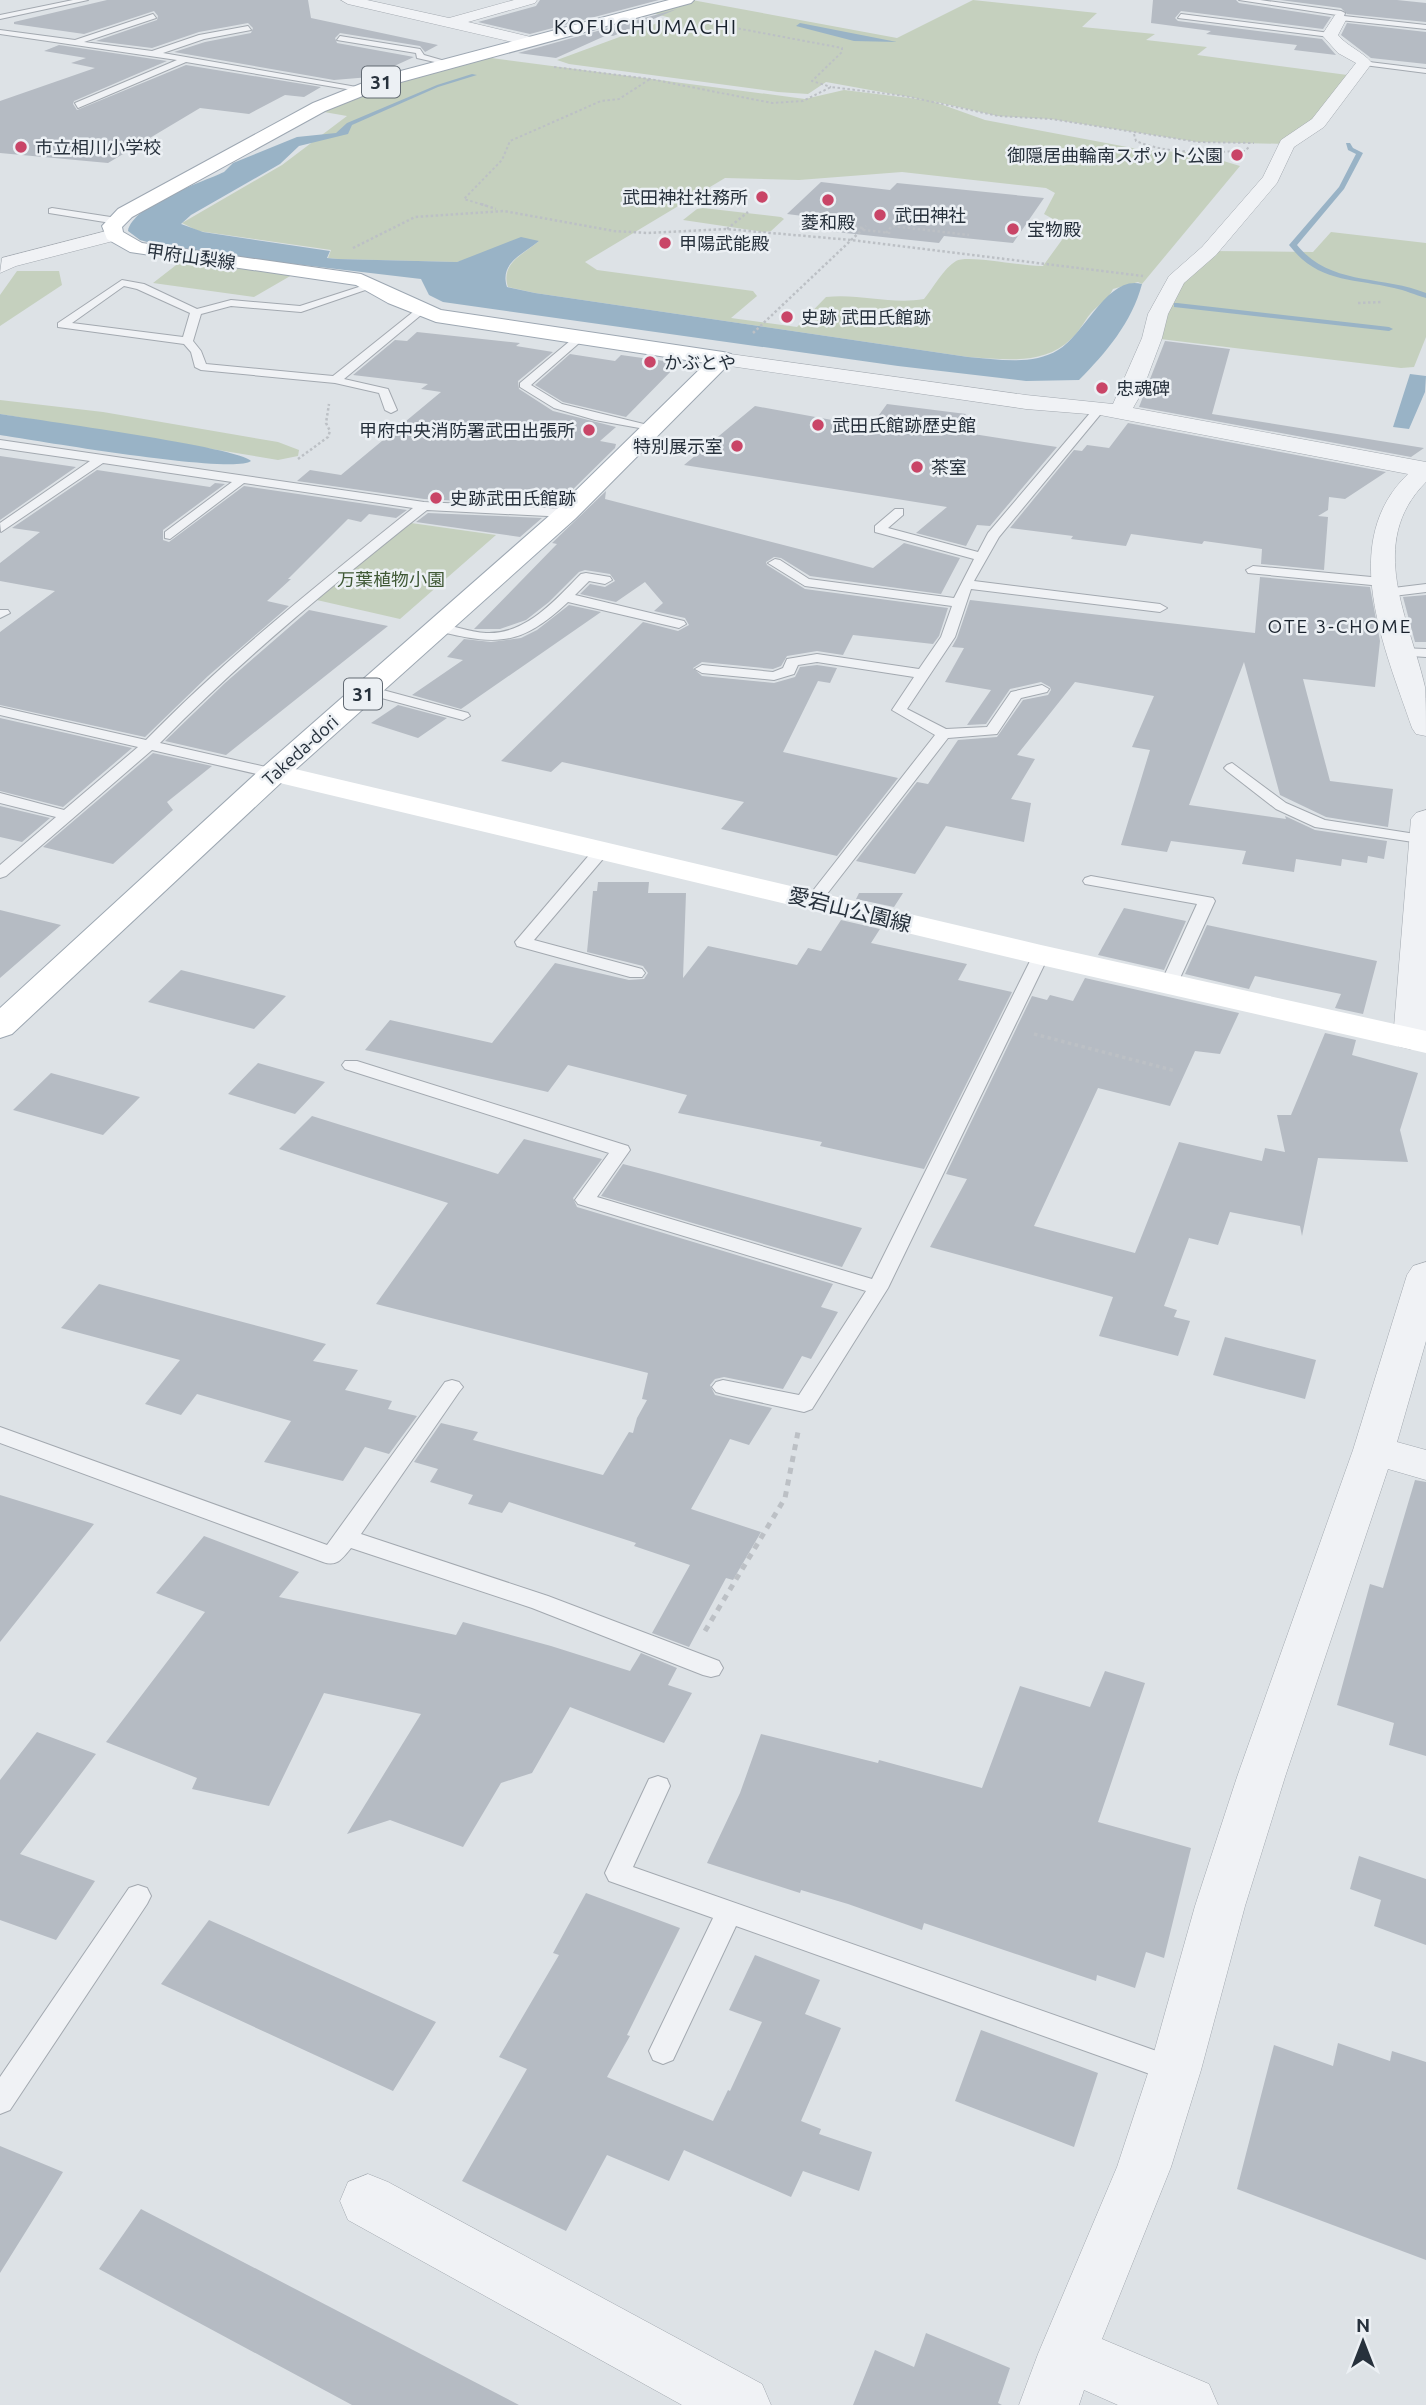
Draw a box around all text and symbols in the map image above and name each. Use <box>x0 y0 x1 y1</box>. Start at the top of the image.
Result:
district label: KOFUCHUMACHI <box>554 14 738 38</box>
road number: 31 <box>362 66 400 97</box>
place label: 市立相川小学校 <box>35 137 161 157</box>
marker: 市立相川小学校 <box>13 139 29 155</box>
place label: 御隠居曲輪南スポット公園 <box>1007 145 1223 165</box>
marker: 御隠居曲輪南スポット公園 <box>1229 147 1245 163</box>
place label: 武田神社社務所 <box>622 187 748 207</box>
marker: 武田神社社務所 <box>754 189 770 205</box>
marker: 菱和殿 <box>820 192 836 208</box>
place label: 武田神社 <box>894 205 966 225</box>
marker: 武田神社 <box>872 207 888 223</box>
place label: 菱和殿 <box>801 212 855 232</box>
place label: 宝物殿 <box>1027 219 1081 239</box>
marker: 宝物殿 <box>1005 221 1021 237</box>
place label: 甲陽武能殿 <box>679 233 769 253</box>
marker: 甲陽武能殿 <box>657 235 673 251</box>
street label: 甲府山梨線 <box>145 240 237 272</box>
place label: 史跡 武田氏館跡 <box>801 307 931 327</box>
marker: 史跡 武田氏館跡 <box>779 309 795 325</box>
place label: かぶとや <box>664 352 736 372</box>
marker: かぶとや <box>642 354 658 370</box>
place label: 忠魂碑 <box>1116 378 1170 398</box>
marker: 忠魂碑 <box>1094 380 1110 396</box>
place label: 武田氏館跡歴史館 <box>832 415 976 435</box>
marker: 武田氏館跡歴史館 <box>810 417 826 433</box>
place label: 甲府中央消防署武田出張所 <box>359 420 575 440</box>
marker: 甲府中央消防署武田出張所 <box>581 422 597 438</box>
place label: 特別展示室 <box>633 436 723 456</box>
marker: 特別展示室 <box>729 438 745 454</box>
place label: 茶室 <box>931 457 967 477</box>
marker: 茶室 <box>909 459 925 475</box>
place label: 史跡武田氏館跡 <box>450 488 576 508</box>
marker: 史跡武田氏館跡 <box>428 490 444 506</box>
park label: 万葉植物小園 <box>337 569 445 589</box>
district label: OTE 3-CHOME <box>1267 615 1413 637</box>
road number: 31 <box>344 678 382 709</box>
street label: Takeda-dori <box>258 711 342 789</box>
street label: 愛宕山公園線 <box>786 882 914 936</box>
north arrow <box>1328 2307 1398 2377</box>
text: N <box>1356 2314 1370 2336</box>

